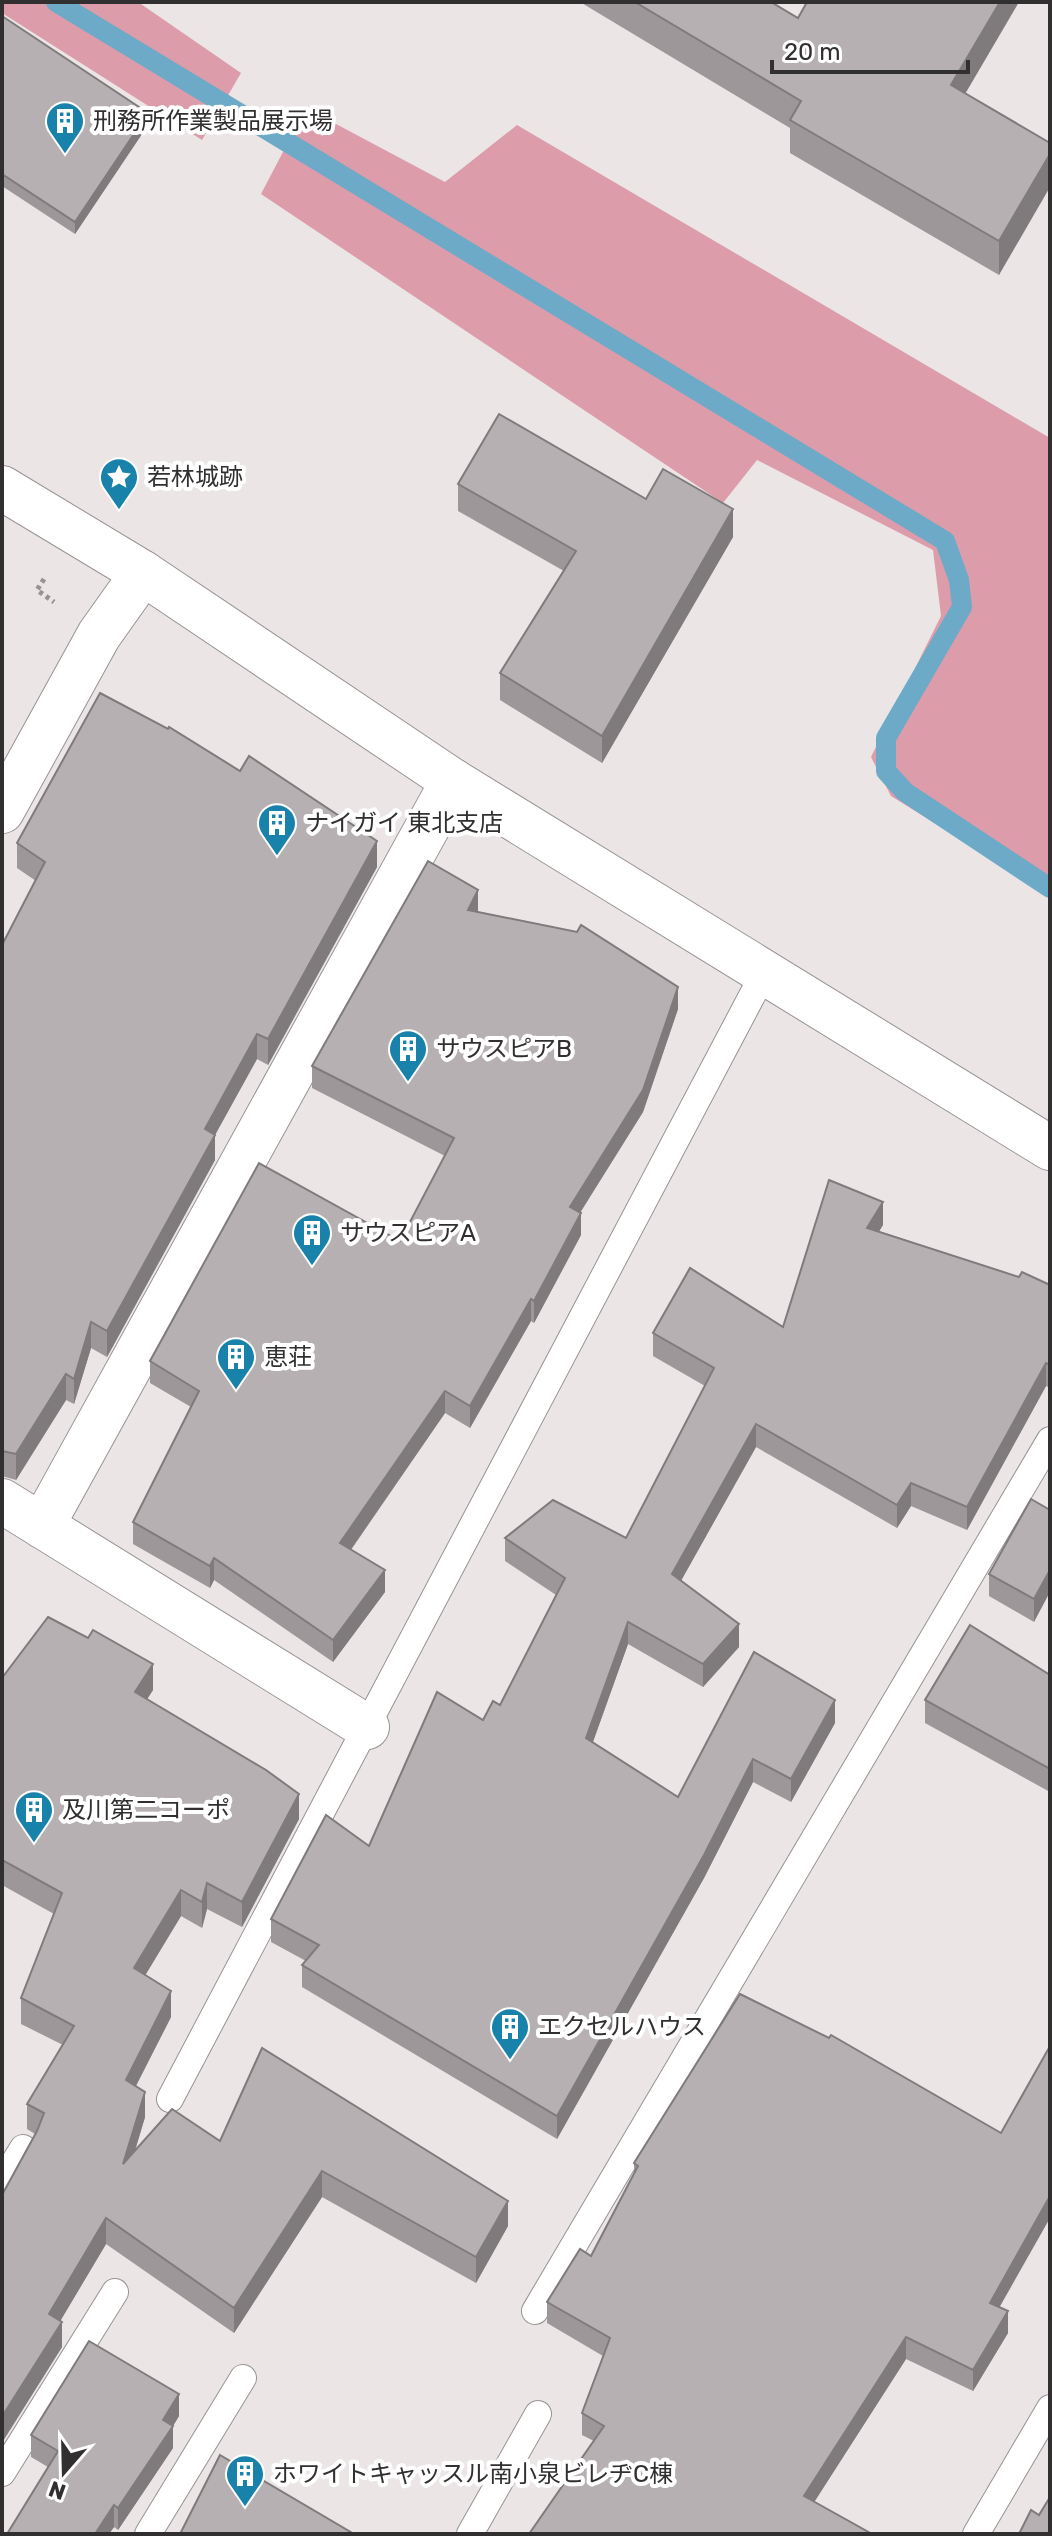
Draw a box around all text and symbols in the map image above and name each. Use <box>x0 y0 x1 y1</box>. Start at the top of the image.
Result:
scale bar <box>772 24 968 74</box>
text: 20 m <box>784 38 841 66</box>
building icon: 刑務所作業製品展示場 <box>44 100 86 155</box>
place label: 刑務所作業製品展示場 <box>93 107 333 135</box>
place icon: 若林城跡 <box>98 456 140 511</box>
place label: 若林城跡 <box>147 463 243 491</box>
building icon: ナイガイ 東北支店 <box>256 802 298 857</box>
place label: ナイガイ 東北支店 <box>305 809 503 837</box>
building icon: サウスピアB <box>387 1028 429 1083</box>
place label: サウスピアB <box>436 1035 572 1063</box>
building icon: サウスピアA <box>291 1212 333 1267</box>
place label: サウスピアA <box>340 1219 476 1247</box>
building icon: 恵荘 <box>215 1336 257 1391</box>
place label: 恵荘 <box>264 1343 312 1371</box>
building icon: 及川第二コーポ <box>13 1789 55 1844</box>
place label: 及川第二コーポ <box>62 1796 230 1824</box>
building icon: エクセルハウス <box>489 2006 531 2061</box>
place label: エクセルハウス <box>538 2013 706 2041</box>
north arrow <box>24 2432 104 2512</box>
building icon: ホワイトキャッスル南小泉ビレヂC棟 <box>224 2453 266 2508</box>
place label: ホワイトキャッスル南小泉ビレヂC棟 <box>273 2460 673 2488</box>
text: N <box>45 2475 69 2506</box>

